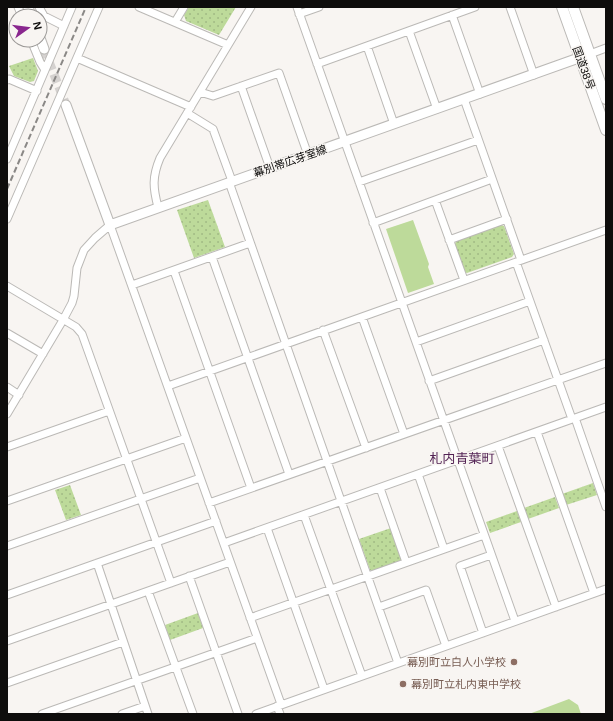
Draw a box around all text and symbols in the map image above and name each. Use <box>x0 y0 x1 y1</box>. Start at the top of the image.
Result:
north arrow <box>8 8 48 48</box>
text: N <box>31 20 44 31</box>
street label: 国道38号 <box>571 45 597 91</box>
street label: 幕別帯広芽室線 <box>252 143 328 179</box>
district label: 札内青葉町 <box>429 451 495 466</box>
place label: 幕別町立白人小学校 <box>407 656 506 668</box>
marker: 幕別町立白人小学校 <box>509 657 519 667</box>
place label: 幕別町立札内東中学校 <box>411 678 521 690</box>
marker: 幕別町立札内東中学校 <box>398 679 408 689</box>

